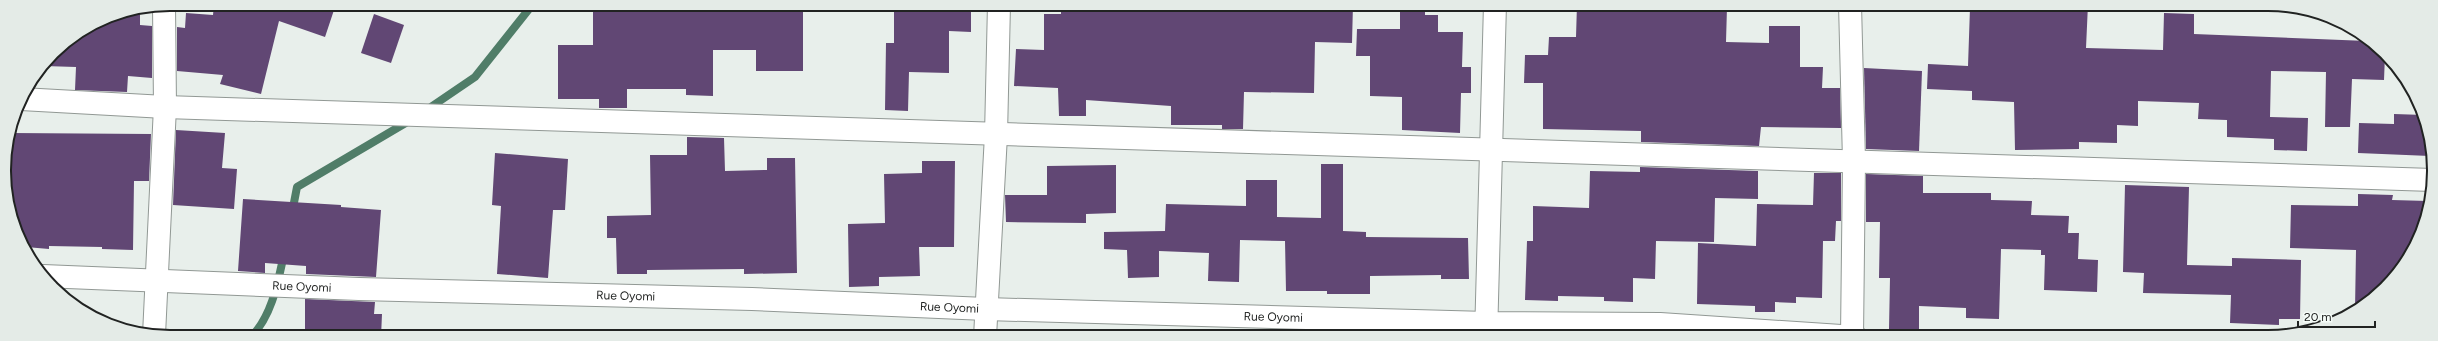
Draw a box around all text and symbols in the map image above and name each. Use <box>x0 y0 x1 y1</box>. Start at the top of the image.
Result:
street label: Rue Oyomi <box>272 278 332 295</box>
street label: Rue Oyomi <box>596 288 655 304</box>
street label: Rue Oyomi <box>920 299 979 316</box>
scale bar <box>2298 303 2375 329</box>
street label: Rue Oyomi <box>1243 309 1303 325</box>
text: 20 m <box>2304 310 2332 324</box>

